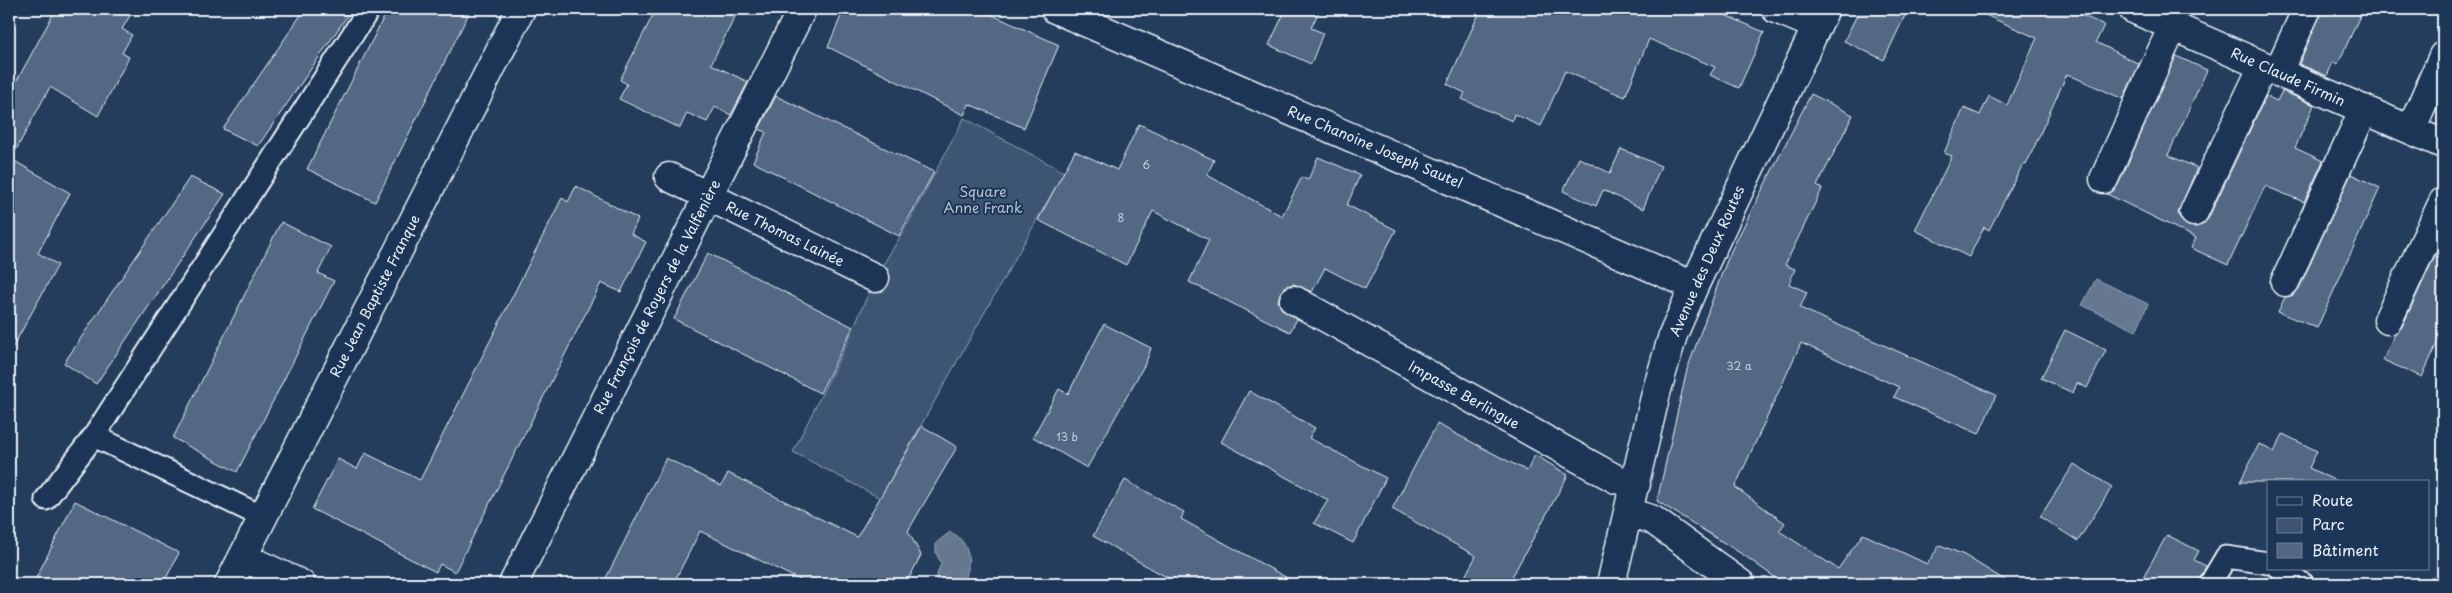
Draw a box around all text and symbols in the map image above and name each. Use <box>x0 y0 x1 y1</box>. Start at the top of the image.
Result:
street label: Rue Claude Firmin <box>2228 42 2349 111</box>
street label: Rue Chanoine Joseph Sautel <box>1284 100 1466 193</box>
house number: 6 <box>1142 156 1150 173</box>
street label: Rue François de Royers de la Valfenière <box>588 175 725 418</box>
park label: Square Anne Frank <box>943 181 1023 218</box>
street label: Avenue des Deux Routes <box>1664 182 1749 339</box>
street label: Rue Thomas Lainée <box>722 196 849 272</box>
house number: 8 <box>1118 209 1125 226</box>
street label: Rue Jean Baptiste Franque <box>324 211 425 381</box>
street label: Impasse Berlingue <box>1405 355 1524 434</box>
house number: 32 a <box>1726 357 1752 374</box>
house number: 13 b <box>1056 428 1078 445</box>
legend <box>2267 480 2430 570</box>
text: Route <box>2312 488 2353 511</box>
text: Parc <box>2312 512 2345 535</box>
text: Bâtiment <box>2312 538 2379 561</box>

